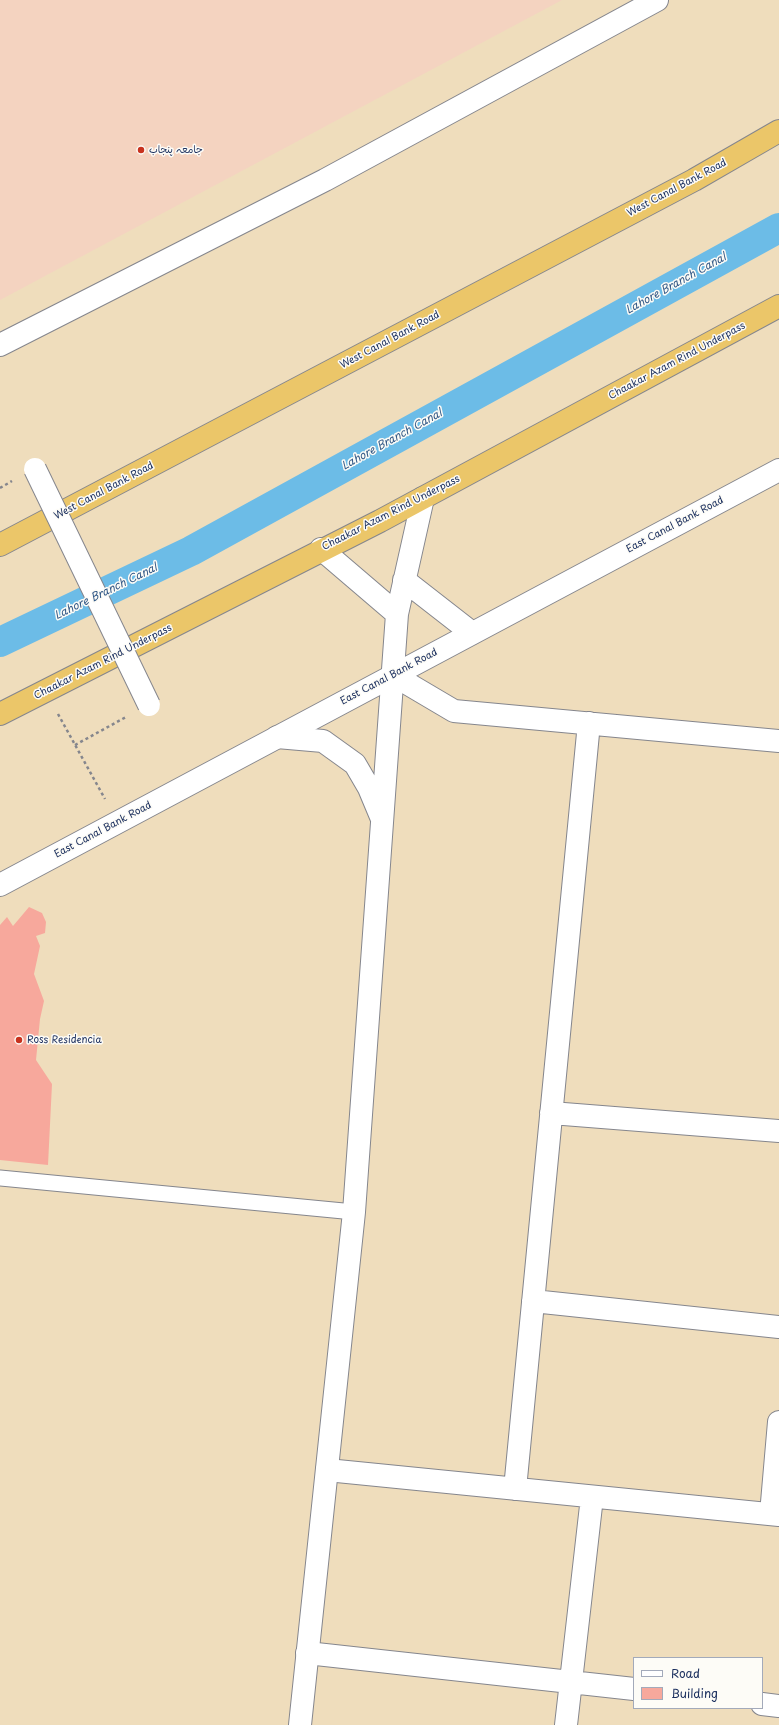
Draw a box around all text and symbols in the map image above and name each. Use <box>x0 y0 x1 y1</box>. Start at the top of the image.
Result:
place label: جامعہ پنجاب <box>149 144 203 156</box>
marker: جامعہ پنجاب <box>136 145 146 155</box>
street label: West Canal Bank Road <box>625 157 729 219</box>
water label: Lahore Branch Canal <box>623 251 729 317</box>
street label: West Canal Bank Road <box>338 309 442 371</box>
street label: Chaakar Azam Rind Underpass <box>607 320 747 402</box>
water label: Lahore Branch Canal <box>339 407 445 473</box>
street label: West Canal Bank Road <box>52 460 156 522</box>
street label: Chaakar Azam Rind Underpass <box>320 473 462 553</box>
street label: East Canal Bank Road <box>624 494 726 556</box>
water label: Lahore Branch Canal <box>52 561 160 623</box>
street label: Chaakar Azam Rind Underpass <box>32 622 174 702</box>
street label: East Canal Bank Road <box>338 646 440 708</box>
street label: East Canal Bank Road <box>52 799 154 861</box>
place label: Ross Residencia <box>27 1034 102 1046</box>
marker: Ross Residencia <box>14 1035 24 1045</box>
legend <box>633 1657 763 1709</box>
text: Road <box>671 1664 700 1682</box>
text: Building <box>671 1684 718 1702</box>

